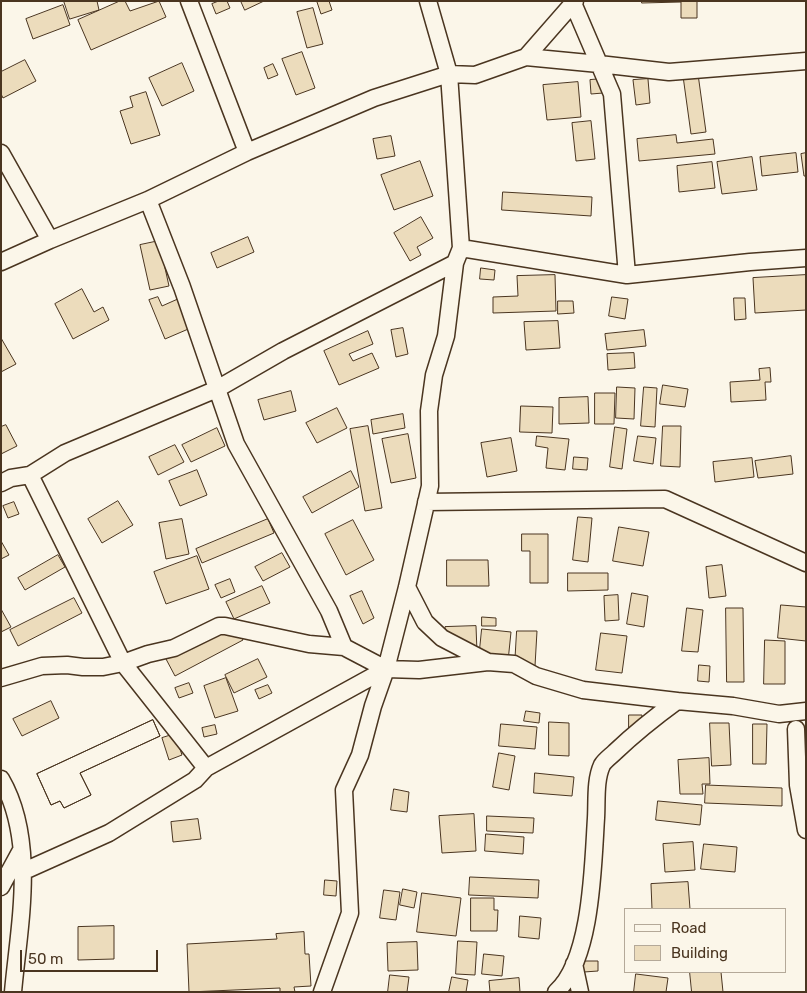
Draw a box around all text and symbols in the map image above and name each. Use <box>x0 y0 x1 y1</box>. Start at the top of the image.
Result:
legend <box>624 908 787 973</box>
text: Road <box>671 919 707 937</box>
scale bar <box>22 940 160 972</box>
text: Building <box>671 944 728 962</box>
text: 50 m <box>28 950 63 968</box>

